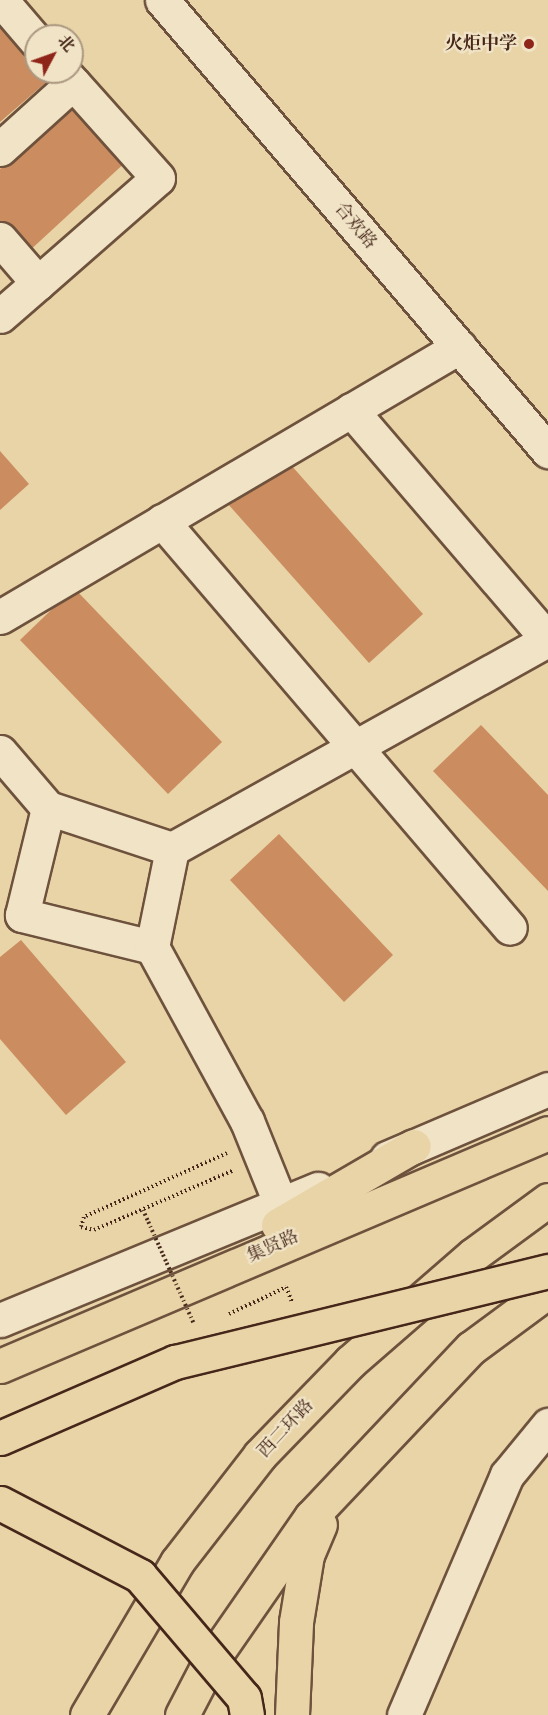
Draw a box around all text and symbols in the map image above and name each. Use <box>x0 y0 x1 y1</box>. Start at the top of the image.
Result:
north arrow <box>24 24 84 84</box>
text: 北 <box>54 31 79 55</box>
place label: 火炬中学 <box>445 33 517 55</box>
marker: 火炬中学 <box>522 37 536 51</box>
street label: 合欢路 <box>329 198 381 254</box>
street label: 集贤路 <box>244 1226 302 1268</box>
street label: 西二环路 <box>254 1395 318 1463</box>

